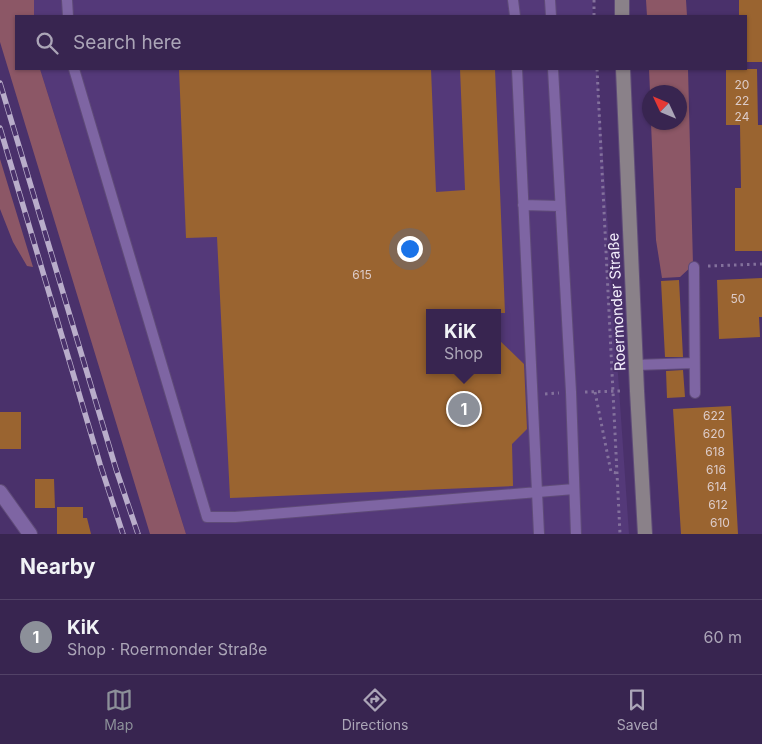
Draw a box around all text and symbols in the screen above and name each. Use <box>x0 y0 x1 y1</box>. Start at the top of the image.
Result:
search box <box>15 15 747 70</box>
icon: search <box>33 29 61 57</box>
text: Search here <box>73 31 182 54</box>
house number: 20 <box>735 77 749 92</box>
north arrow <box>642 85 687 130</box>
house number: 22 <box>735 93 749 108</box>
house number: 24 <box>735 109 750 124</box>
street label: Roermonder Straße <box>603 232 630 372</box>
your location <box>397 236 423 262</box>
house number: 615 <box>352 267 372 282</box>
house number: 50 <box>731 291 745 306</box>
popup <box>426 309 501 374</box>
text: KiK <box>444 320 477 343</box>
text: Shop <box>444 343 483 363</box>
pin: 1 <box>448 390 480 428</box>
house number: 622 <box>703 408 725 423</box>
house number: 620 <box>703 426 725 441</box>
house number: 618 <box>705 444 725 459</box>
house number: 616 <box>706 462 726 477</box>
house number: 614 <box>707 479 727 494</box>
house number: 612 <box>708 497 728 512</box>
house number: 610 <box>710 515 730 530</box>
text: Nearby <box>20 554 95 579</box>
text: KiK <box>67 616 100 639</box>
text: 1 <box>33 627 39 647</box>
text: 60 m <box>703 627 742 647</box>
text: Shop · Roermonder Straße <box>67 639 267 659</box>
tab: Map <box>104 686 133 733</box>
tab: Directions <box>342 686 408 733</box>
tab: Saved <box>617 686 658 733</box>

